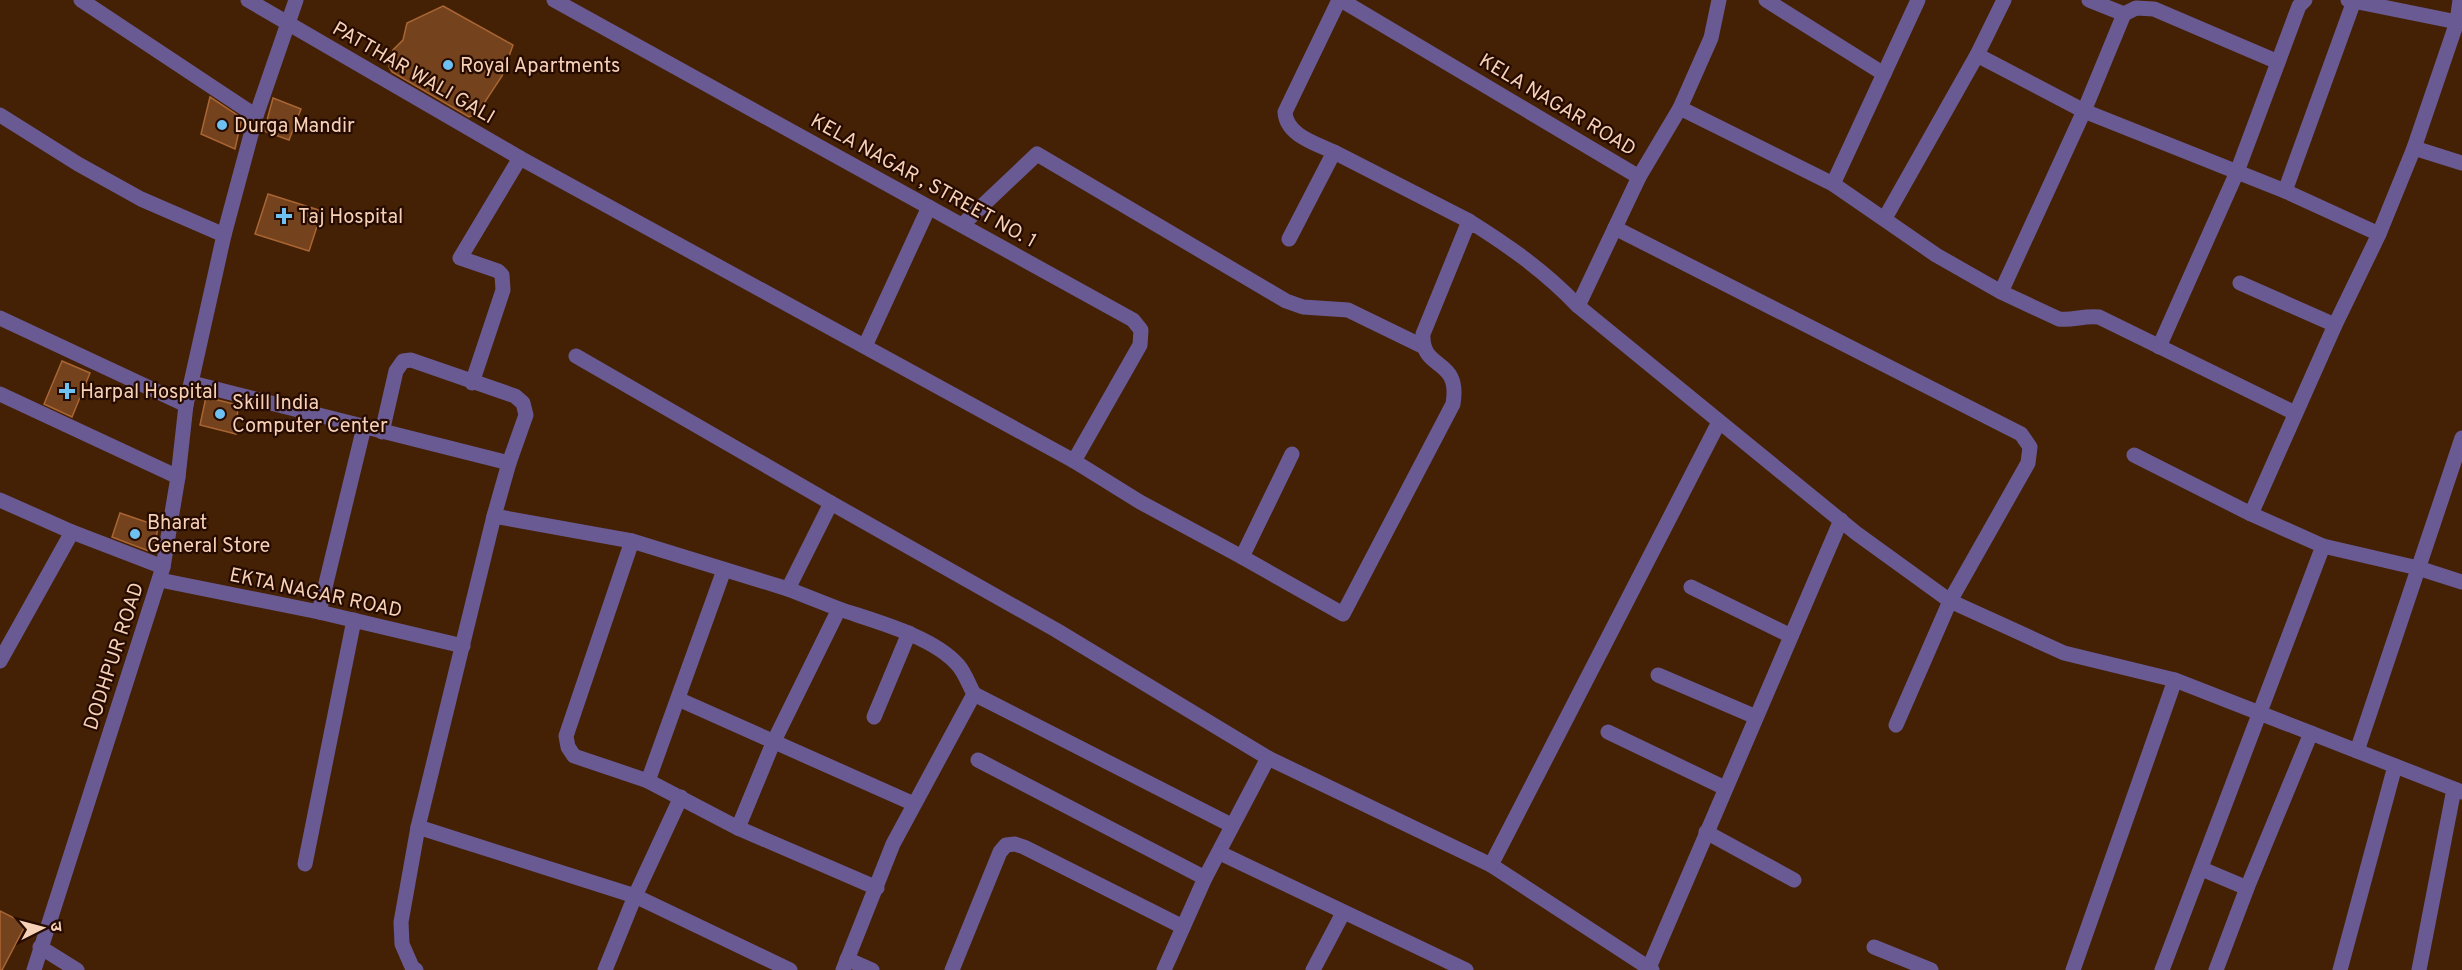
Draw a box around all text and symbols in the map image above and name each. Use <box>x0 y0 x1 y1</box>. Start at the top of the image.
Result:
street label: PATTHAR WALI GALI <box>327 17 499 131</box>
street label: KELA NAGAR ROAD <box>1474 49 1640 163</box>
place label: Royal Apartments <box>460 54 620 80</box>
marker: Royal Apartments <box>441 58 455 72</box>
street label: KELA NAGAR , STREET NO. 1 <box>805 109 1041 255</box>
place label: Durga Mandir <box>234 114 355 140</box>
marker: Durga Mandir <box>215 118 229 132</box>
place label: Taj Hospital <box>298 205 403 231</box>
marker: Taj Hospital <box>275 207 293 225</box>
place label: Harpal Hospital <box>80 380 218 406</box>
marker: Harpal Hospital <box>58 382 76 400</box>
place label: Skill India Computer Center <box>232 391 388 440</box>
marker: Skill India Computer Center <box>213 407 227 421</box>
place label: Bharat General Store <box>147 511 270 560</box>
marker: Bharat General Store <box>128 527 142 541</box>
street label: EKTA NAGAR ROAD <box>227 563 404 625</box>
street label: DODHPUR ROAD <box>79 580 151 734</box>
north arrow <box>12 898 72 958</box>
text: उ <box>44 921 65 933</box>

